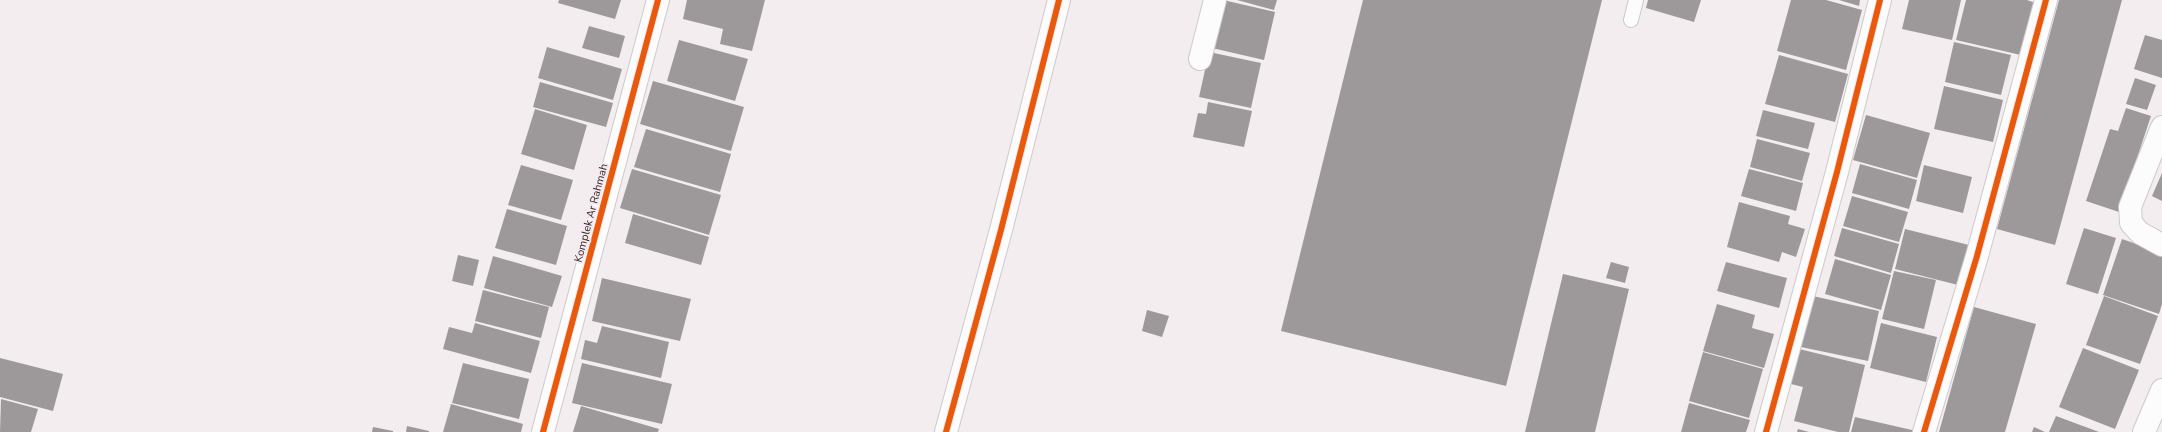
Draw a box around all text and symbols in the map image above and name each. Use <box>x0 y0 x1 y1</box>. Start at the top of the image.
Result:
street label: Komplek Ar Rahmah <box>571 162 611 264</box>

